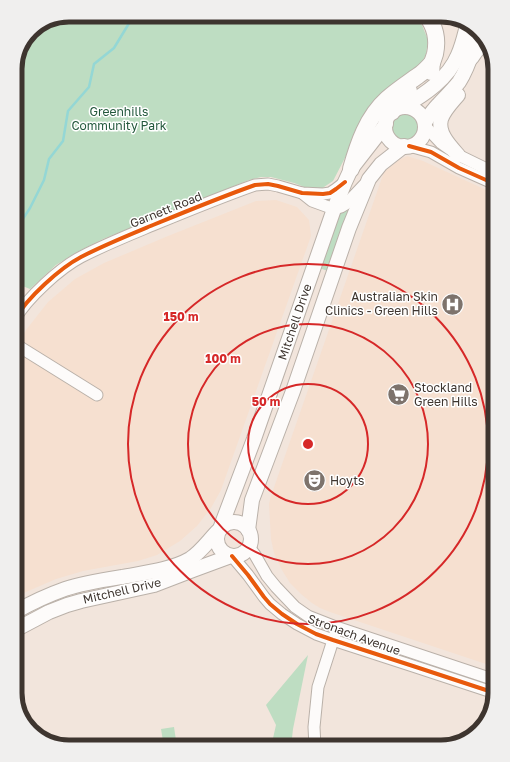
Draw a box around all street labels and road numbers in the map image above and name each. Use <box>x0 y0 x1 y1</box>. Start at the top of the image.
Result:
street label: Garnett Road <box>128 188 204 231</box>
street label: Mitchell Drive <box>274 282 315 362</box>
street label: Mitchell Drive <box>81 574 162 607</box>
street label: Stronach Avenue <box>306 611 403 658</box>

